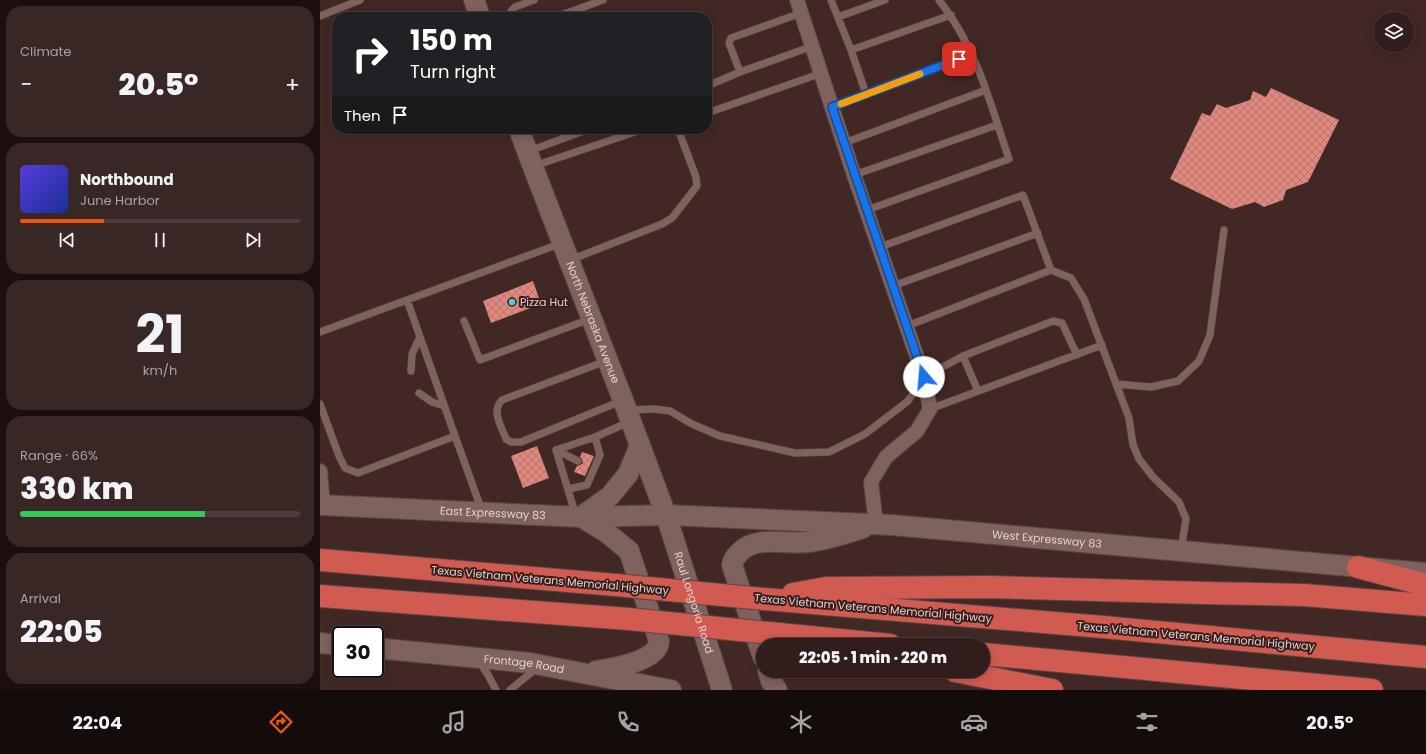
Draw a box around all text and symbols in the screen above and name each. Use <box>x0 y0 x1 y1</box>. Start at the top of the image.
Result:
map controls <box>1374 12 1414 52</box>
button: layers <box>1374 12 1414 52</box>
text: 150 m <box>410 21 493 60</box>
icon: right <box>344 28 396 80</box>
text: Climate <box>20 42 71 61</box>
pin <box>942 42 976 76</box>
icon: arrive <box>948 48 970 70</box>
text: Turn right <box>410 59 496 84</box>
text: 20.5° <box>119 63 198 106</box>
text: − <box>20 69 32 100</box>
text: + <box>285 69 300 100</box>
icon: arrive <box>389 104 411 126</box>
text: Then <box>344 105 381 126</box>
text: Northbound <box>80 169 174 190</box>
text: June Harbor <box>80 191 160 210</box>
icon: previous <box>56 229 78 251</box>
icon: pause <box>149 229 171 251</box>
icon: next <box>242 229 264 251</box>
street label: North Nebraska Avenue <box>562 259 624 386</box>
place label: Pizza Hut <box>520 294 568 310</box>
marker: Pizza Hut <box>507 297 517 307</box>
text: 21 <box>135 298 185 371</box>
position arrow <box>903 356 945 398</box>
text: km/h <box>143 361 177 380</box>
text: Range · 66% <box>20 446 98 465</box>
text: 330 km <box>20 467 133 510</box>
street label: East Expressway 83 <box>440 503 546 523</box>
street label: West Expressway 83 <box>991 526 1102 552</box>
street label: Raul Longoria Road <box>670 550 718 655</box>
street label: Texas Vietnam Veterans Memorial Highway <box>431 562 670 598</box>
text: Arrival <box>20 589 61 608</box>
street label: Texas Vietnam Veterans Memorial Highway <box>754 590 993 626</box>
text: 22:05 <box>20 610 103 653</box>
street label: Texas Vietnam Veterans Memorial Highway <box>1077 618 1316 654</box>
speed limit sign: 30 <box>332 626 384 678</box>
text: 22:05 · 1 min · 220 m <box>799 647 947 668</box>
street label: Frontage Road <box>483 651 566 677</box>
icon: directions <box>267 708 295 736</box>
icon: music <box>440 708 468 736</box>
icon: phone <box>614 708 642 736</box>
icon: climate <box>787 708 815 736</box>
icon: car <box>960 708 988 736</box>
icon: filters <box>1133 708 1161 736</box>
text: 22:04 <box>73 710 122 735</box>
text: 20.5° <box>1306 710 1353 735</box>

